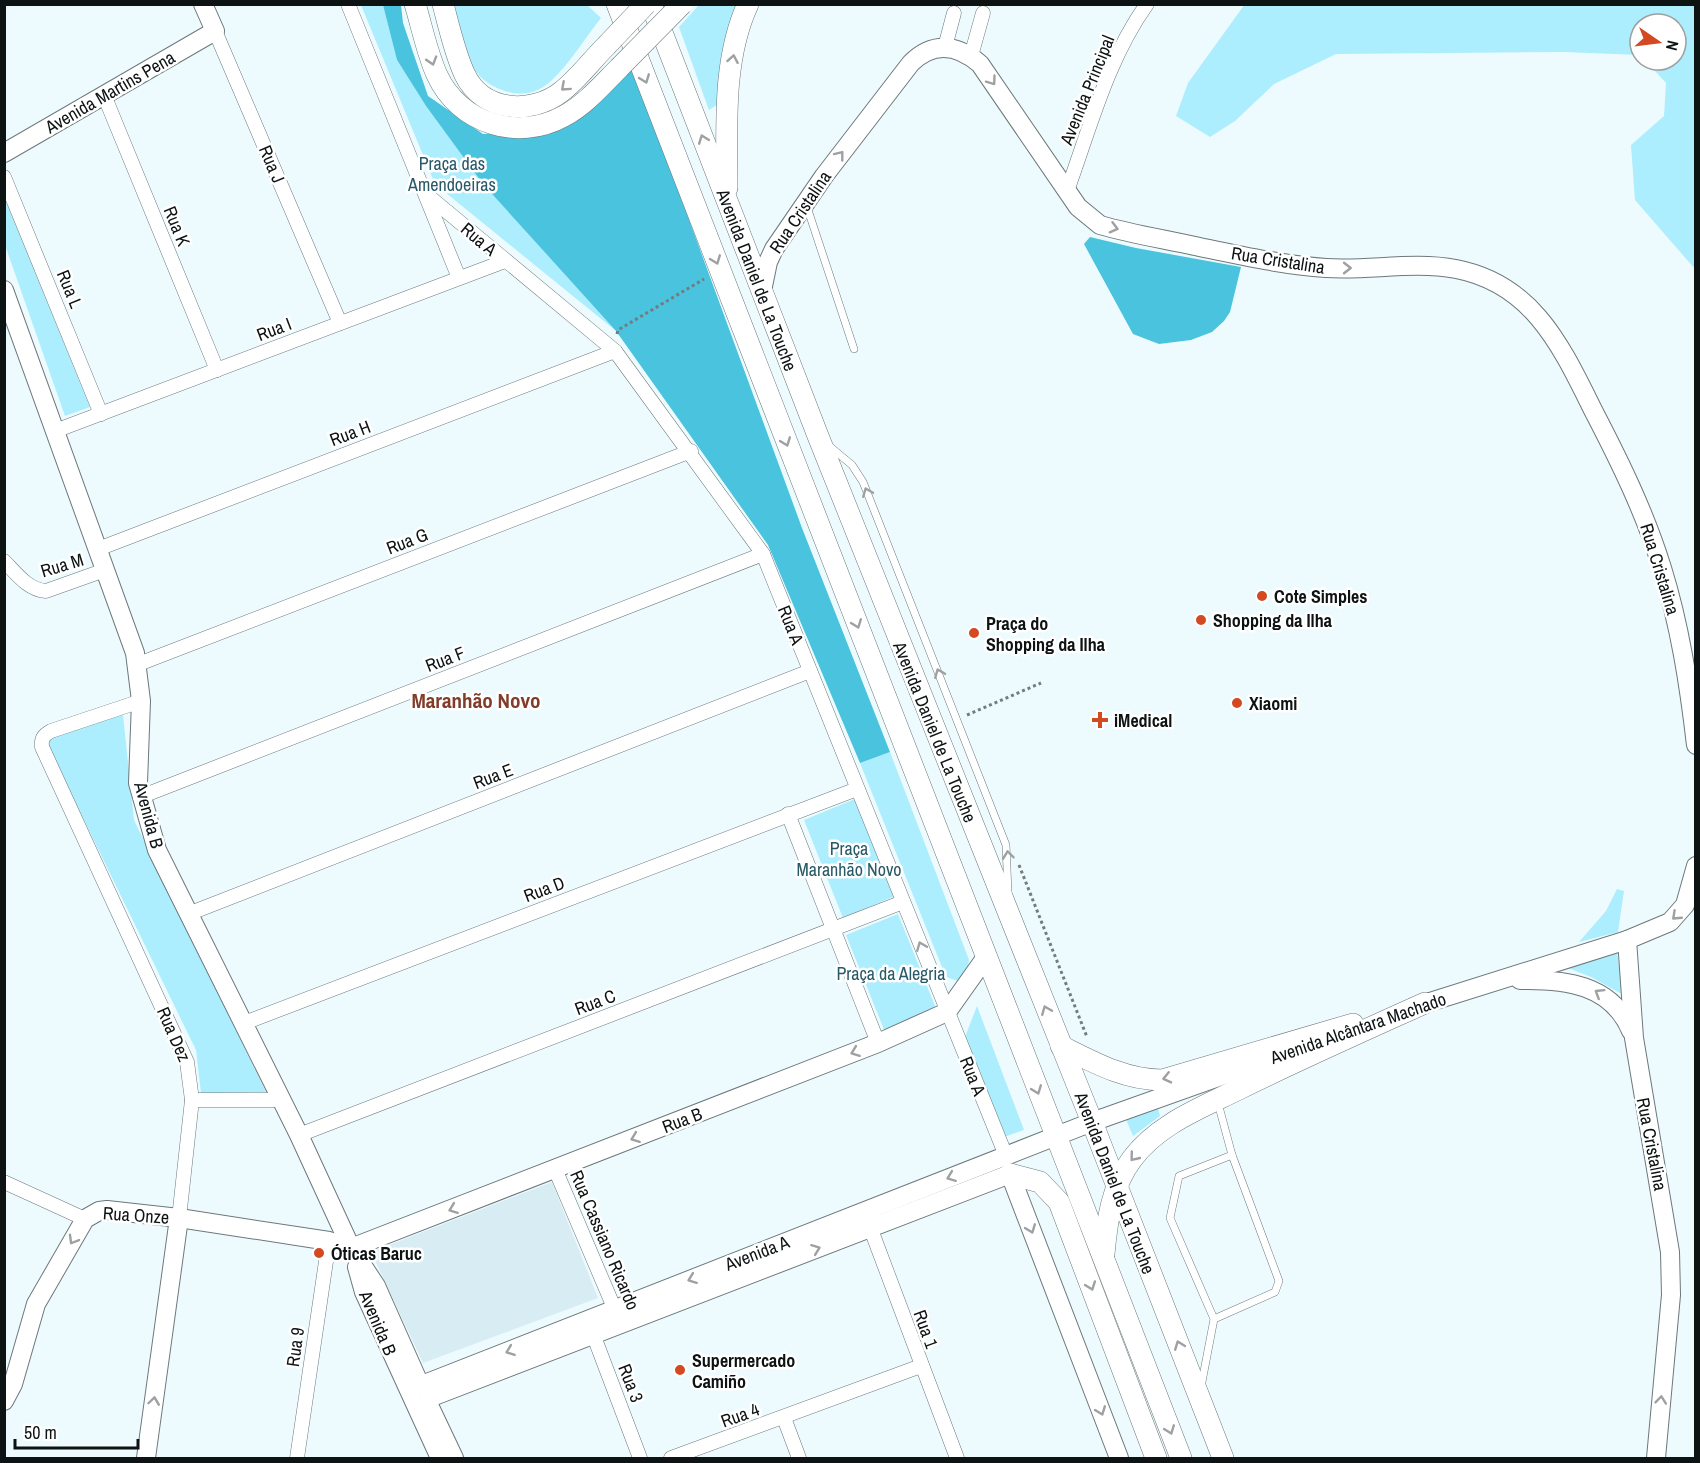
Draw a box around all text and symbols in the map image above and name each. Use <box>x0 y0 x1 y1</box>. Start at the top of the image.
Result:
north arrow <box>1628 12 1688 72</box>
street label: Avenida Principal <box>1053 31 1120 150</box>
text: N <box>1661 38 1684 53</box>
street label: Avenida Martins Pena <box>40 45 179 140</box>
one-way arrow <box>726 54 738 63</box>
one-way arrow <box>425 55 437 65</box>
one-way arrow <box>638 72 650 83</box>
one-way arrow <box>985 74 996 85</box>
one-way arrow <box>561 80 571 91</box>
one-way arrow <box>698 134 710 145</box>
street label: Rua J <box>253 141 291 187</box>
park label: Praça das Amendoeiras <box>407 151 496 197</box>
one-way arrow <box>833 151 844 162</box>
street label: Rua Cristalina <box>763 166 837 258</box>
street label: Avenida Daniel de La Touche <box>710 184 803 375</box>
street label: Rua K <box>158 202 196 250</box>
street label: Rua A <box>456 216 503 262</box>
one-way arrow <box>1108 221 1118 234</box>
street label: Rua Cristalina <box>1229 240 1327 280</box>
one-way arrow <box>709 254 721 265</box>
one-way arrow <box>1342 262 1351 274</box>
street label: Rua L <box>51 266 89 312</box>
street label: Rua I <box>253 311 295 347</box>
street label: Rua H <box>326 414 374 452</box>
one-way arrow <box>779 436 792 447</box>
one-way arrow <box>862 487 874 498</box>
street label: Rua Cristalina <box>1634 520 1686 618</box>
street label: Rua G <box>383 522 431 560</box>
street label: Rua M <box>38 547 86 583</box>
place label: Cote Simples <box>1274 584 1368 609</box>
marker: Cote Simples <box>1255 589 1269 603</box>
street label: Rua A <box>772 602 810 648</box>
place label: Shopping da Ilha <box>1213 608 1333 633</box>
place label: Praça do Shopping da Ilha <box>986 611 1106 657</box>
marker: Shopping da Ilha <box>1194 613 1208 627</box>
one-way arrow <box>850 618 862 629</box>
marker: Praça do Shopping da Ilha <box>967 626 981 640</box>
street label: Avenida Daniel de La Touche <box>887 637 983 826</box>
street label: Rua F <box>422 640 468 678</box>
one-way arrow <box>934 668 946 679</box>
district label: Maranhão Novo <box>411 686 541 715</box>
place label: Xiaomi <box>1249 691 1297 716</box>
marker: Xiaomi <box>1230 696 1244 710</box>
place label: iMedical <box>1114 708 1172 733</box>
marker: iMedical <box>1091 711 1109 729</box>
street label: Rua E <box>469 757 517 795</box>
street label: Avenida B <box>128 778 170 851</box>
park label: Praça Maranhão Novo <box>796 836 902 882</box>
one-way arrow <box>1002 850 1014 860</box>
street label: Rua D <box>520 870 568 908</box>
one-way arrow <box>1672 908 1683 919</box>
one-way arrow <box>916 941 928 952</box>
park label: Praça da Alegria <box>836 961 946 986</box>
street label: Rua C <box>571 983 619 1021</box>
street label: Avenida Alcântara Machado <box>1266 986 1449 1070</box>
one-way arrow <box>1594 990 1605 1001</box>
street label: Rua Dez <box>151 1003 197 1065</box>
one-way arrow <box>1041 1005 1053 1016</box>
one-way arrow <box>851 1045 861 1058</box>
street label: Rua A <box>954 1053 992 1099</box>
one-way arrow <box>1163 1070 1173 1083</box>
one-way arrow <box>1030 1084 1043 1095</box>
street label: Avenida Daniel de La Touche <box>1068 1087 1161 1278</box>
street label: Rua Cristalina <box>1631 1095 1673 1193</box>
street label: Rua B <box>658 1101 706 1139</box>
one-way arrow <box>630 1131 640 1144</box>
one-way arrow <box>1131 1150 1142 1161</box>
street label: Rua Cassiano Ricardo <box>564 1166 646 1314</box>
one-way arrow <box>947 1170 958 1182</box>
street label: Rua Onze <box>102 1200 170 1230</box>
one-way arrow <box>448 1202 459 1214</box>
one-way arrow <box>1024 1223 1037 1233</box>
street label: Avenida A <box>720 1229 793 1277</box>
one-way arrow <box>69 1234 80 1244</box>
place label: Óticas Baruc <box>331 1241 422 1266</box>
one-way arrow <box>810 1244 821 1256</box>
marker: Óticas Baruc <box>312 1246 326 1260</box>
one-way arrow <box>687 1272 698 1284</box>
one-way arrow <box>1084 1279 1096 1290</box>
street label: Avenida B <box>353 1286 403 1359</box>
street label: Rua 1 <box>908 1306 945 1353</box>
street label: Rua 9 <box>280 1326 310 1368</box>
one-way arrow <box>1174 1341 1186 1352</box>
one-way arrow <box>505 1343 516 1356</box>
place label: Supermercado Camiño <box>692 1348 795 1394</box>
street label: Rua 3 <box>612 1360 650 1406</box>
marker: Supermercado Camiño <box>673 1363 687 1377</box>
one-way arrow <box>148 1396 160 1405</box>
one-way arrow <box>1654 1396 1667 1405</box>
street label: Rua 4 <box>717 1397 763 1433</box>
one-way arrow <box>1094 1405 1106 1416</box>
scale bar <box>15 1412 138 1450</box>
text: 50 m <box>24 1420 57 1445</box>
one-way arrow <box>1163 1424 1175 1435</box>

